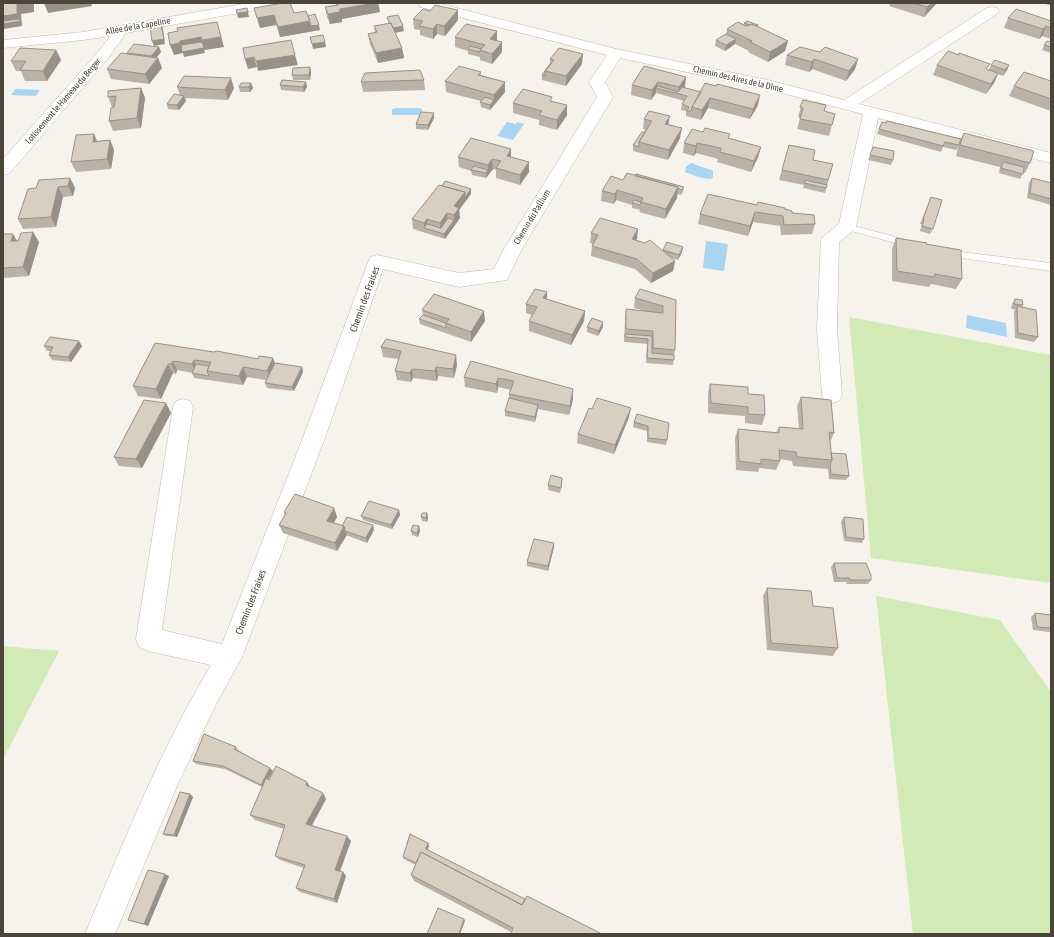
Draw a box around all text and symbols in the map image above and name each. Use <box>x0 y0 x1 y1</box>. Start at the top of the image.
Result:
street label: Allée de la Capeline <box>105 15 171 37</box>
street label: Lotissement le Hameau du Berger <box>23 56 103 146</box>
street label: Chemin des Aires de la Dîme <box>692 64 784 94</box>
street label: Chemin du Pallium <box>512 188 552 246</box>
street label: Chemin des Fraises <box>348 264 382 333</box>
street label: Chemin des Fraises <box>233 568 268 636</box>

